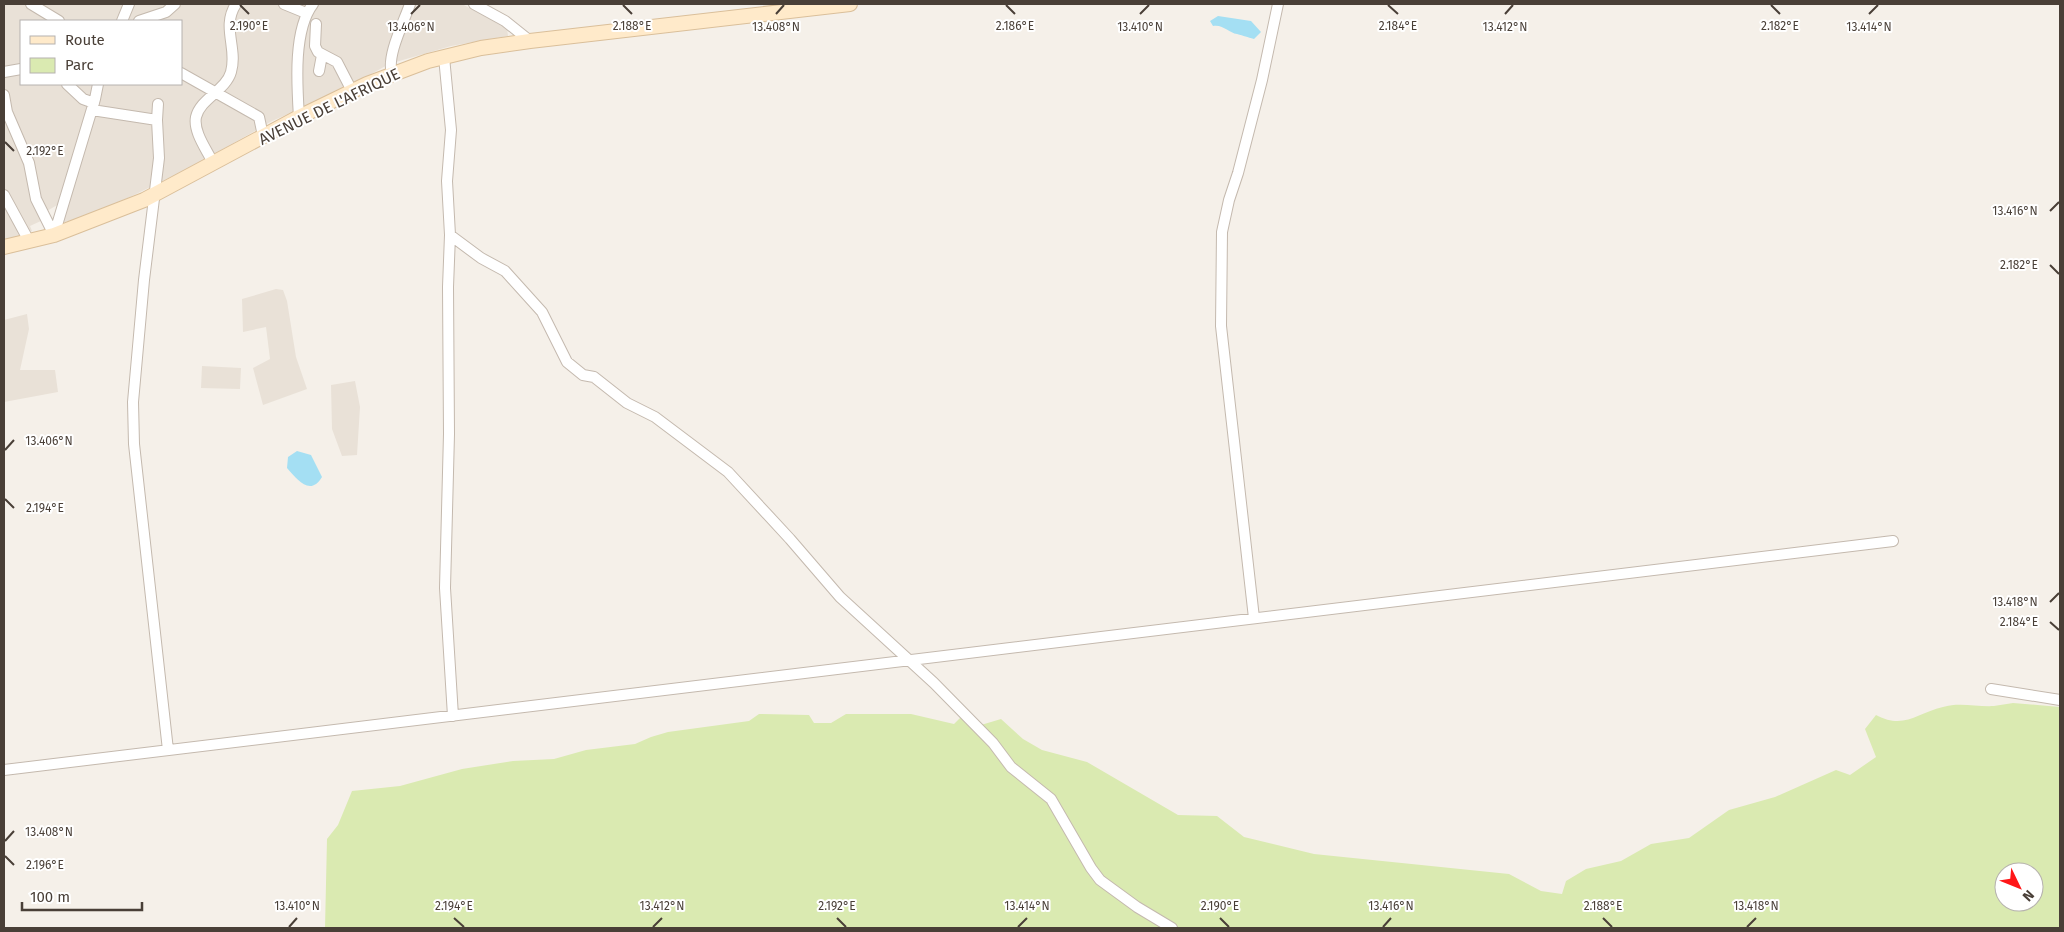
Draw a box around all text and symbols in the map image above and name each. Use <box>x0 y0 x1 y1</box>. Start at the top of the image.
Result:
text: 2.190°E <box>230 19 268 33</box>
text: 2.188°E <box>613 19 651 33</box>
text: 2.186°E <box>996 19 1034 33</box>
text: 2.184°E <box>1379 19 1417 33</box>
text: 2.182°E <box>1761 19 1799 33</box>
legend <box>20 20 182 85</box>
text: 13.406°N <box>387 20 435 34</box>
text: 13.408°N <box>752 20 800 34</box>
text: 13.410°N <box>1117 20 1163 34</box>
text: 13.412°N <box>1483 20 1527 34</box>
text: 13.414°N <box>1846 20 1892 34</box>
text: Route <box>65 31 105 49</box>
text: Parc <box>65 56 94 74</box>
street label: AVENUE DE L'AFRIQUE <box>255 64 403 149</box>
text: 2.192°E <box>26 144 64 158</box>
text: 13.416°N <box>1992 204 2038 218</box>
text: 2.182°E <box>2000 258 2038 272</box>
text: 13.406°N <box>25 434 73 448</box>
text: 2.194°E <box>26 501 64 515</box>
text: 13.418°N <box>1992 595 2038 609</box>
text: 2.184°E <box>2000 615 2038 629</box>
text: 13.408°N <box>25 825 73 839</box>
text: 2.196°E <box>26 858 64 872</box>
north arrow <box>1994 862 2044 912</box>
scale bar <box>22 880 142 912</box>
text: N <box>2019 886 2038 905</box>
text: 100 m <box>30 888 70 906</box>
text: 13.410°N <box>274 899 320 913</box>
text: 2.194°E <box>435 899 473 913</box>
text: 13.412°N <box>640 899 684 913</box>
text: 2.192°E <box>818 899 856 913</box>
text: 13.414°N <box>1004 899 1050 913</box>
text: 2.190°E <box>1201 899 1239 913</box>
text: 13.416°N <box>1368 899 1414 913</box>
text: 2.188°E <box>1584 899 1622 913</box>
text: 13.418°N <box>1733 899 1779 913</box>

